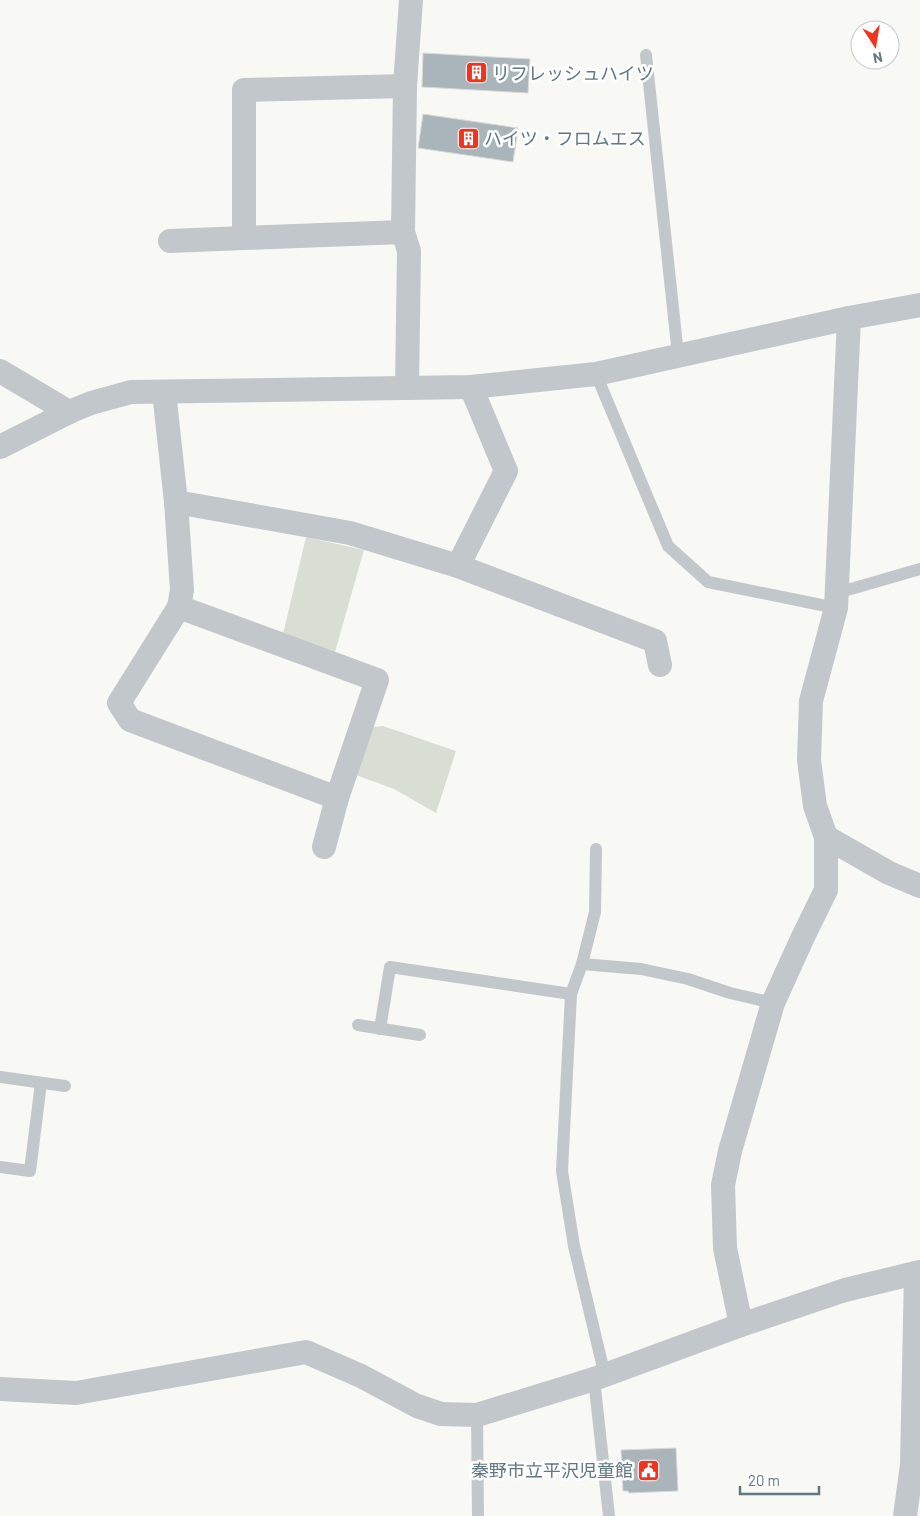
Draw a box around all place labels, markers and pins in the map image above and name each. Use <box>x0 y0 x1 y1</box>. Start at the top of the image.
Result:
building icon: リフレッシュハイツ <box>464 61 488 85</box>
place label: リフレッシュハイツ <box>492 62 654 84</box>
building icon: ハイツ・フロムエス <box>456 126 480 150</box>
place label: ハイツ・フロムエス <box>484 127 646 149</box>
public building icon: 秦野市立平沢児童館 <box>637 1458 661 1482</box>
place label: 秦野市立平沢児童館 <box>471 1459 633 1481</box>

